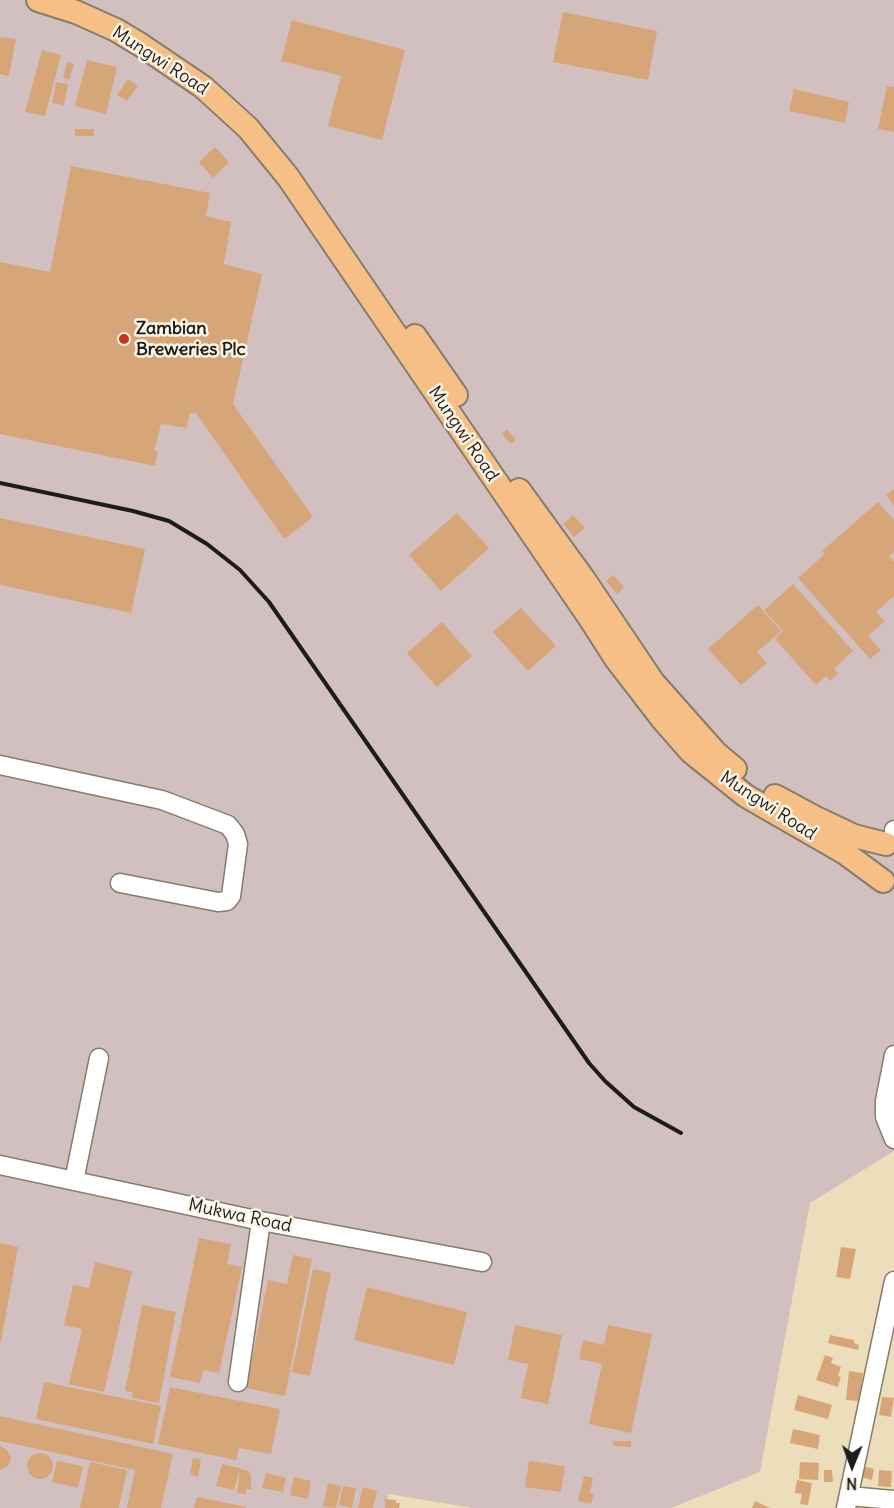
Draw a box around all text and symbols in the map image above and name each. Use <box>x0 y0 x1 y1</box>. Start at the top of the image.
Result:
street label: Mungwi Road <box>108 22 212 100</box>
place label: Zambian Breweries Plc <box>136 318 246 360</box>
marker: Zambian Breweries Plc <box>117 332 131 346</box>
street label: Mungwi Road <box>423 382 503 486</box>
street label: Mungwi Road <box>716 767 820 845</box>
street label: Mukwa Road <box>186 1195 294 1237</box>
north arrow <box>822 1436 882 1496</box>
text: N <box>846 1474 857 1494</box>

